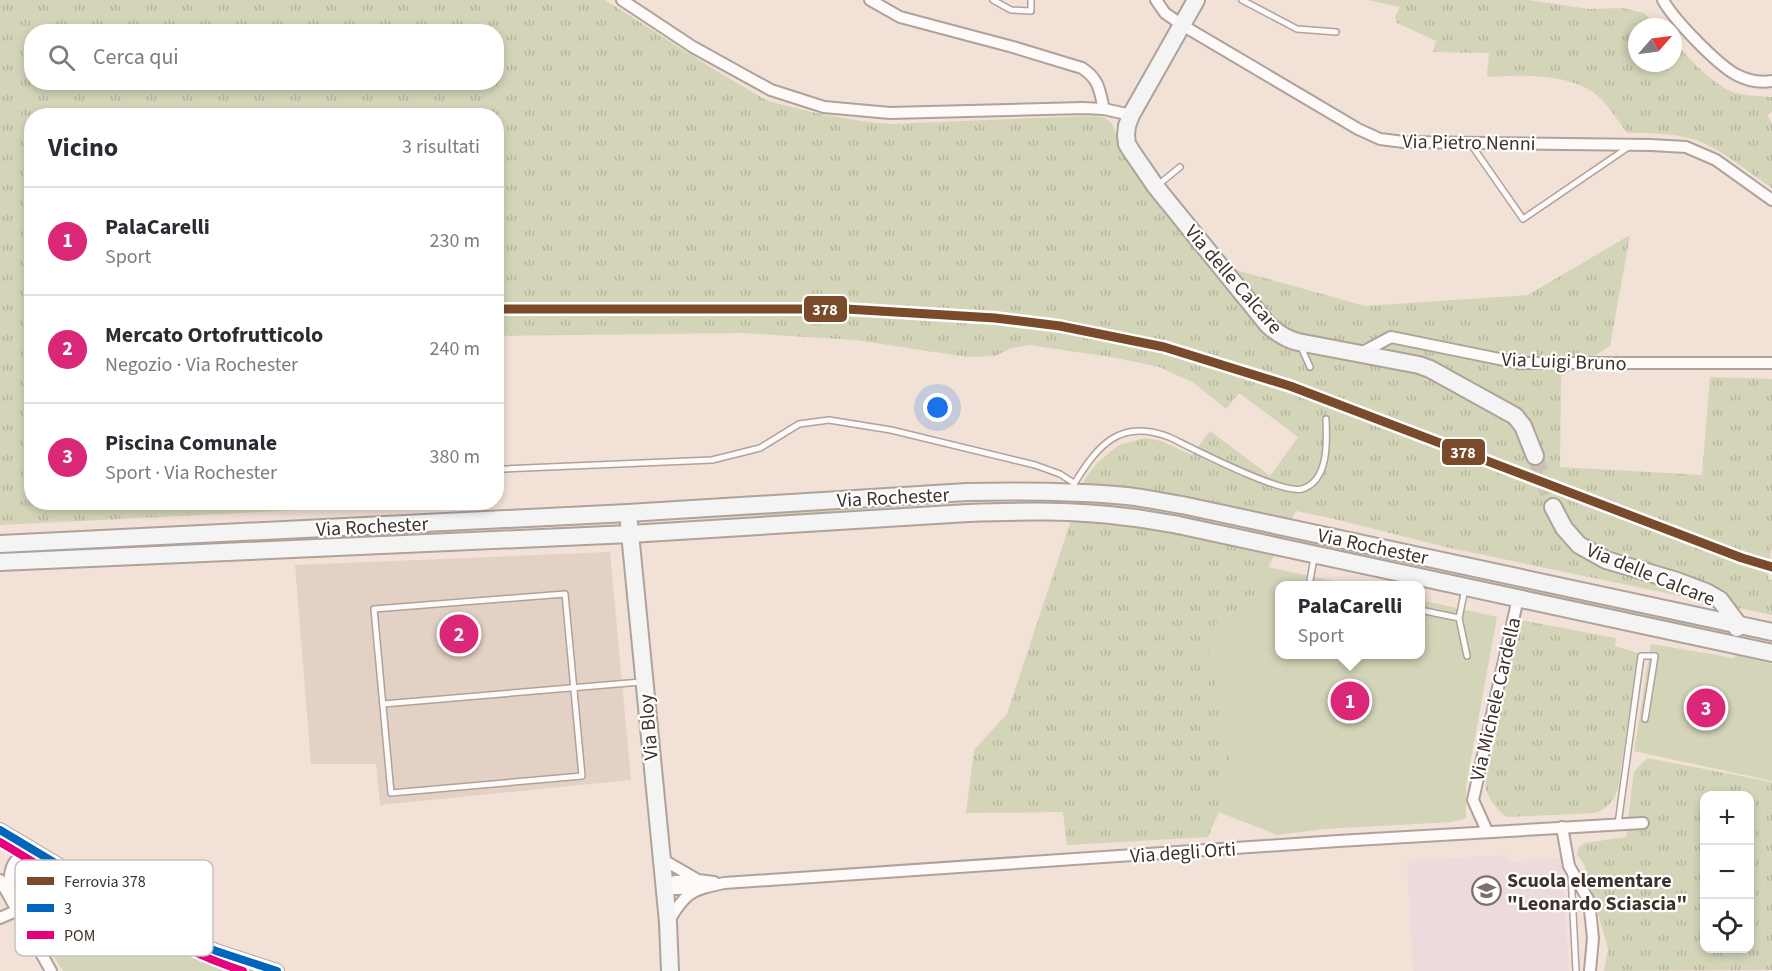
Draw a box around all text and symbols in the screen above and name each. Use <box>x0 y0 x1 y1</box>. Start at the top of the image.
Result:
north arrow <box>1628 18 1682 72</box>
search box <box>24 24 504 90</box>
icon: search <box>45 41 78 74</box>
text: Cerca qui <box>93 41 179 73</box>
street label: Via Pietro Nenni <box>1402 128 1536 158</box>
text: Vicino <box>48 129 118 166</box>
text: 3 risultati <box>402 133 480 161</box>
text: PalaCarelli <box>105 211 210 243</box>
street label: Via delle Calcare <box>1178 219 1289 340</box>
text: 1 <box>62 227 73 255</box>
text: 230 m <box>430 227 480 255</box>
text: Sport <box>105 243 151 271</box>
line badge: 378 <box>803 295 848 323</box>
text: 378 <box>812 299 838 321</box>
text: Mercato Ortofrutticolo <box>105 319 323 351</box>
text: 2 <box>62 335 73 363</box>
text: 240 m <box>430 335 480 363</box>
street label: Via Luigi Bruno <box>1501 346 1627 378</box>
text: Negozio · Via Rochester <box>105 351 298 379</box>
your location <box>923 393 952 422</box>
text: Piscina Comunale <box>105 427 277 459</box>
line badge: 378 <box>1441 438 1486 466</box>
text: 378 <box>1450 442 1476 464</box>
text: 3 <box>62 443 73 471</box>
text: 380 m <box>430 443 480 471</box>
text: Sport · Via Rochester <box>105 459 277 487</box>
street label: Via Rochester <box>836 481 950 515</box>
street label: Via Rochester <box>315 510 429 544</box>
street label: Via Rochester <box>1315 522 1431 572</box>
street label: Via delle Calcare <box>1582 536 1719 614</box>
popup <box>1275 581 1425 659</box>
text: PalaCarelli <box>1298 590 1402 622</box>
pin: 2 <box>440 612 478 656</box>
street label: Via Michele Cardella <box>1464 615 1528 784</box>
text: Sport <box>1298 622 1344 650</box>
pin: 1 <box>1330 678 1370 724</box>
pin: 3 <box>1686 686 1726 730</box>
street label: Via Bloy <box>632 692 666 761</box>
map controls <box>1700 791 1754 953</box>
button: + <box>1700 791 1754 845</box>
street label: Via degli Orti <box>1129 835 1237 871</box>
button: − <box>1700 845 1754 899</box>
legend <box>15 860 213 956</box>
place label: Scuola elementare "Leonardo Sciascia" <box>1507 867 1687 918</box>
text: Ferrovia 378 <box>64 871 146 893</box>
school or university icon: Scuola elementare "Leonardo Sciascia" <box>1470 875 1502 907</box>
text: 3 <box>64 898 72 920</box>
button: locate <box>1700 899 1754 953</box>
text: POM <box>64 925 95 947</box>

